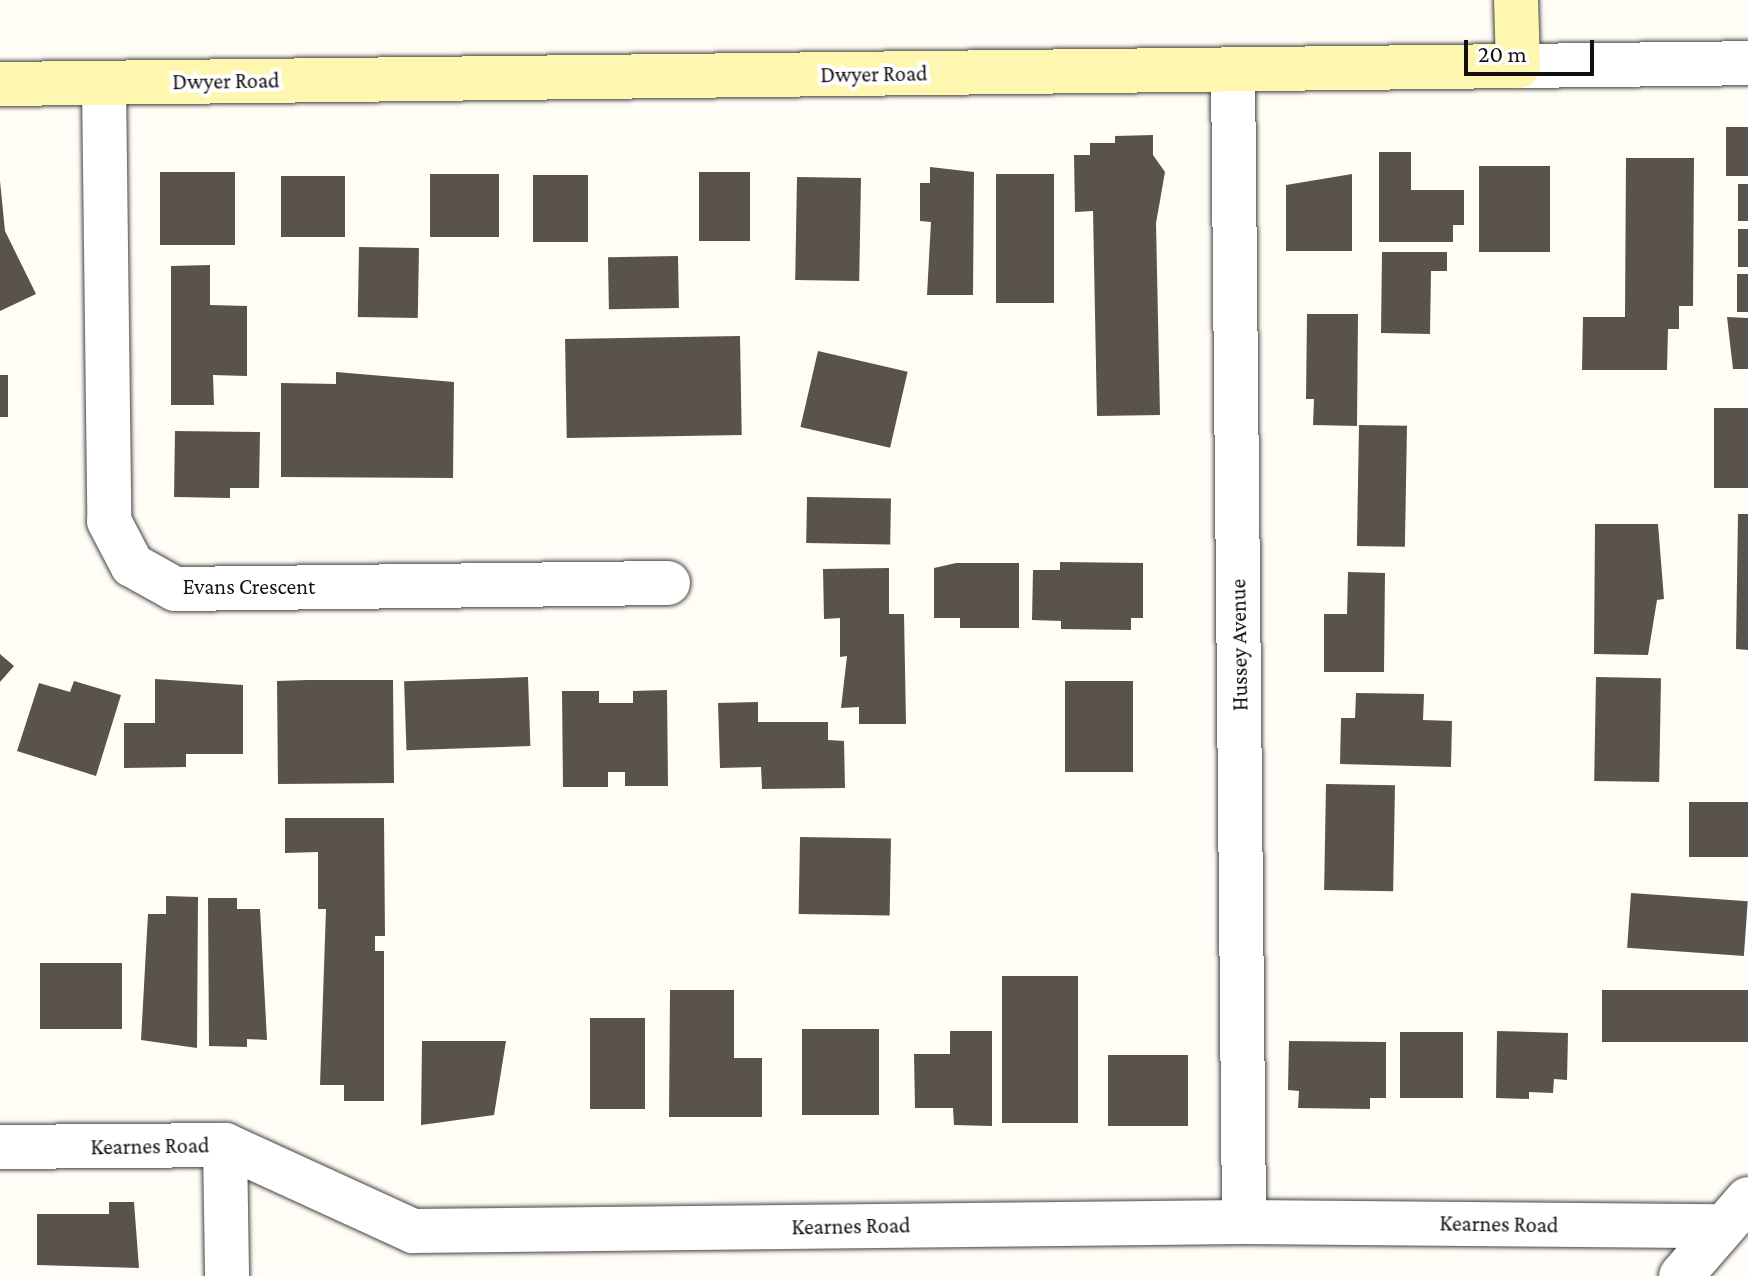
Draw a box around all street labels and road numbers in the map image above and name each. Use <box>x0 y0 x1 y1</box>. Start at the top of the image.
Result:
street label: Dwyer Road <box>820 60 928 88</box>
street label: Dwyer Road <box>172 67 280 95</box>
street label: Evans Crescent <box>183 574 315 600</box>
street label: Hussey Avenue <box>1225 579 1253 711</box>
street label: Kearnes Road <box>90 1132 210 1160</box>
street label: Kearnes Road <box>1439 1210 1559 1238</box>
street label: Kearnes Road <box>791 1212 911 1240</box>

